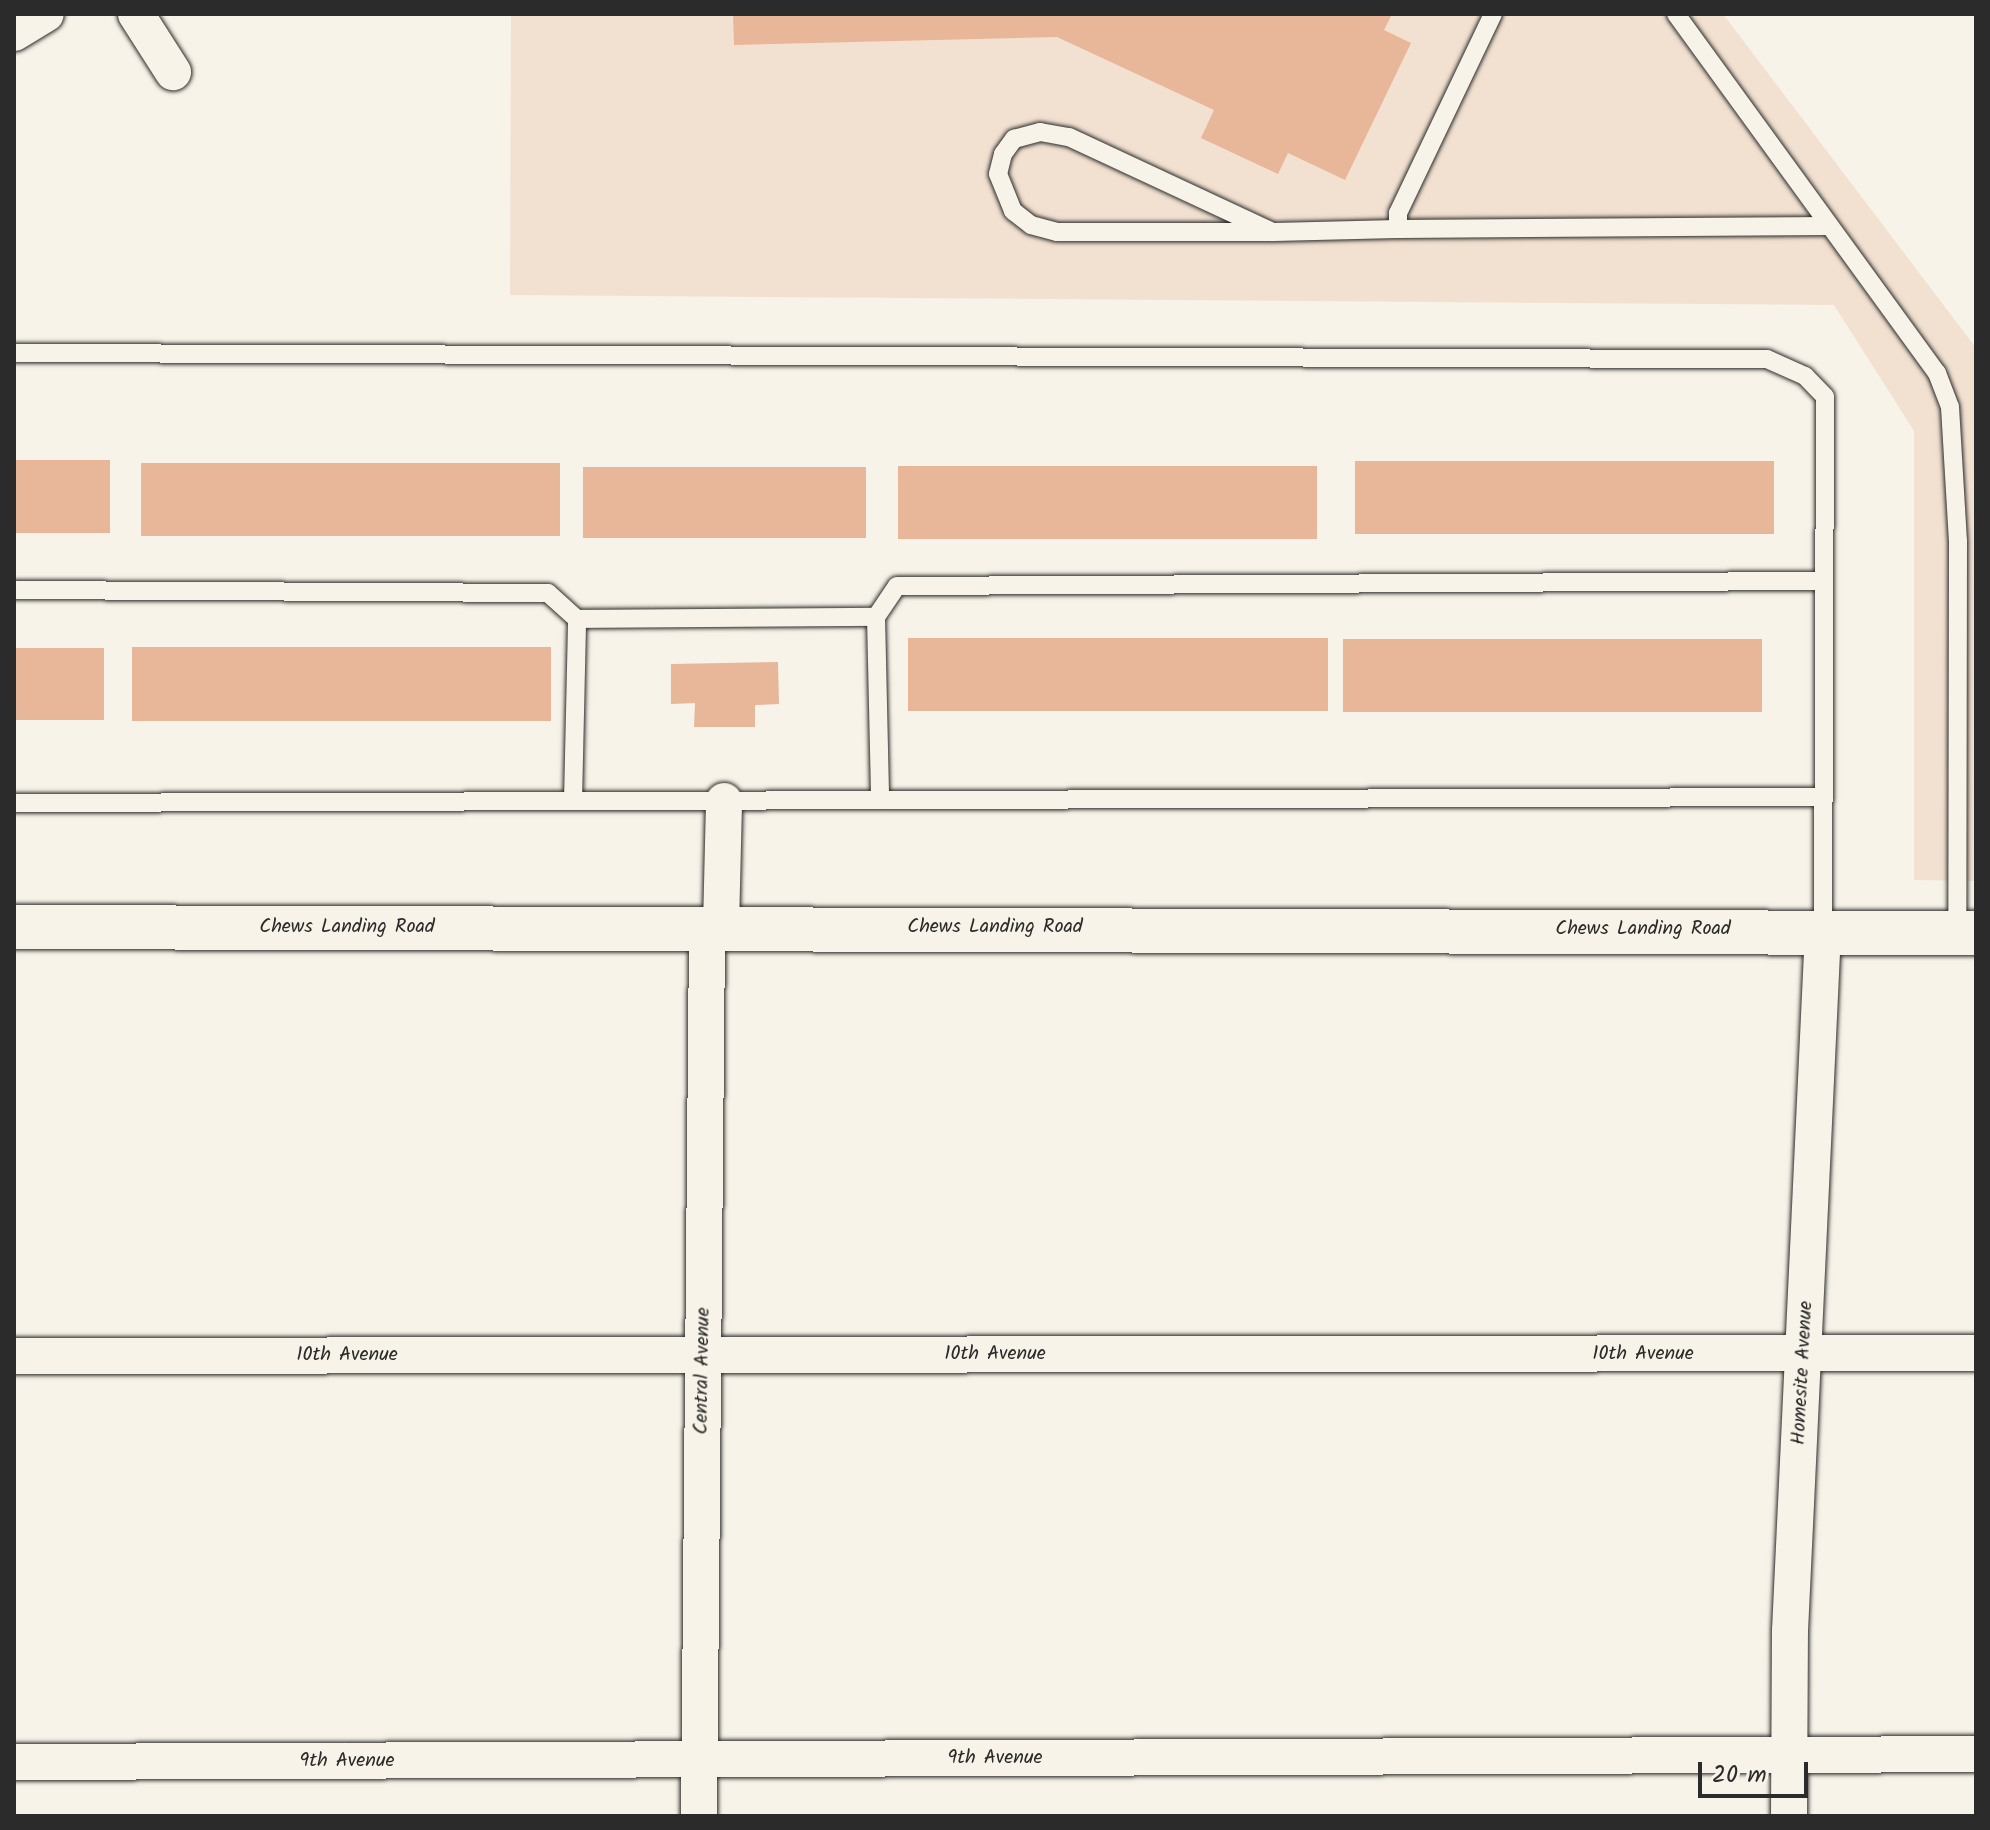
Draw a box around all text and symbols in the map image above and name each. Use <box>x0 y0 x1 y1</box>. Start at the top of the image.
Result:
street label: Chews Landing Road <box>259 915 435 939</box>
street label: Chews Landing Road <box>907 915 1083 939</box>
street label: Chews Landing Road <box>1555 917 1731 941</box>
street label: Homesite Avenue <box>1787 1300 1819 1446</box>
street label: Central Avenue <box>690 1307 716 1435</box>
street label: 10th Avenue <box>944 1342 1046 1366</box>
street label: 10th Avenue <box>1592 1342 1694 1366</box>
street label: 10th Avenue <box>296 1343 398 1367</box>
street label: 9th Avenue <box>947 1746 1043 1770</box>
scale bar <box>1702 1746 1812 1796</box>
street label: 9th Avenue <box>299 1749 395 1773</box>
text: 20 m <box>1712 1756 1767 1795</box>

